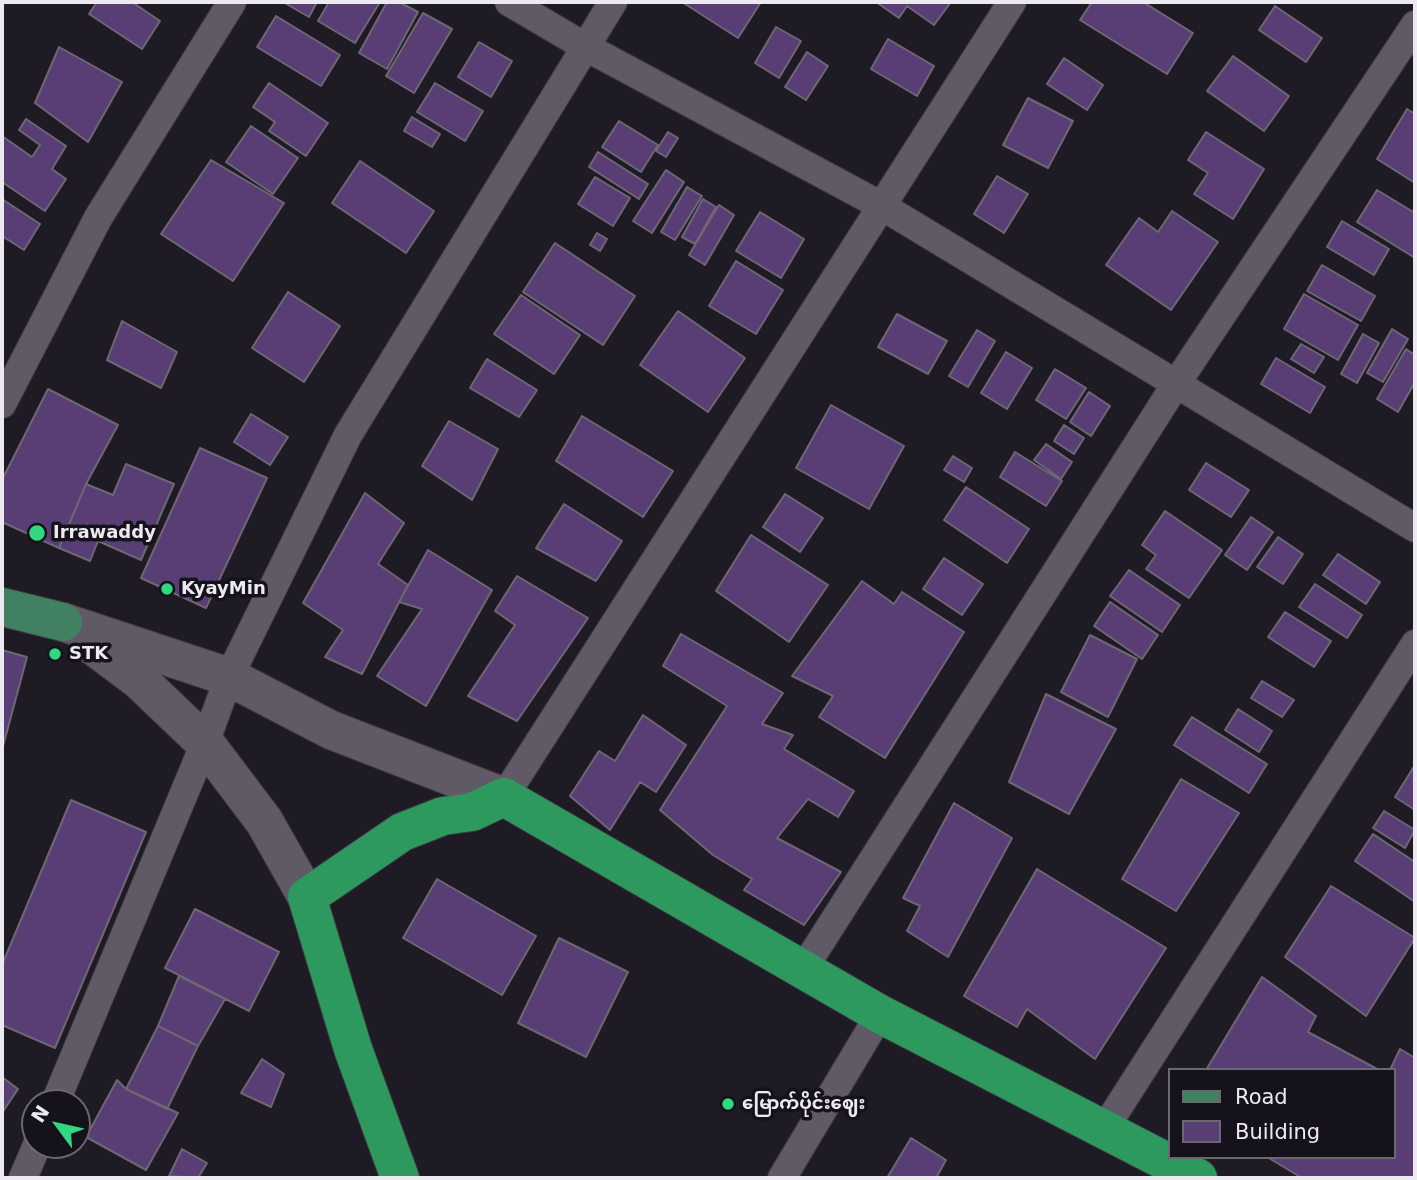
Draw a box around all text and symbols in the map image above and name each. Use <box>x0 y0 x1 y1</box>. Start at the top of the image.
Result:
place label: Irrawaddy <box>53 522 156 544</box>
marker: Irrawaddy <box>27 523 47 543</box>
place label: KyayMin <box>181 578 266 600</box>
marker: KyayMin <box>159 581 175 597</box>
place label: STK <box>69 643 108 665</box>
marker: STK <box>47 646 63 662</box>
legend <box>1168 1068 1396 1159</box>
text: Road <box>1235 1085 1288 1109</box>
north arrow <box>21 1089 91 1159</box>
place label: မြောက်ပိုင်းဈေး <box>742 1093 865 1115</box>
marker: မြောက်ပိုင်းဈေး <box>720 1096 736 1112</box>
text: N <box>27 1101 54 1126</box>
text: Building <box>1235 1120 1320 1144</box>

